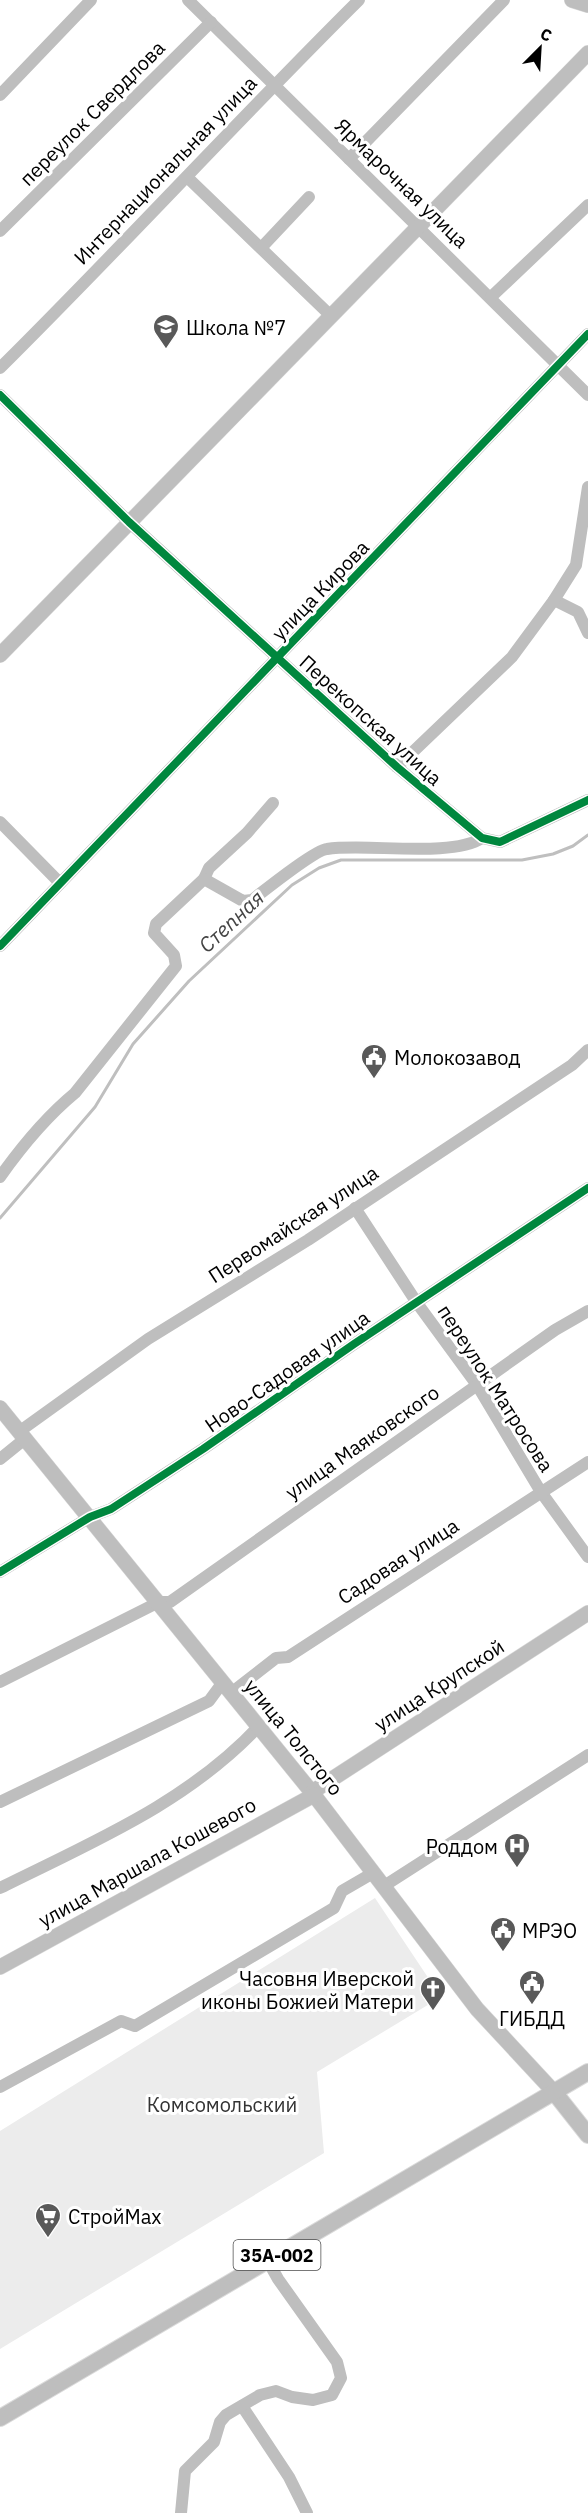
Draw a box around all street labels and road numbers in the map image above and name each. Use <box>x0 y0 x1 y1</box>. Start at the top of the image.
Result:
street label: переулок Свердлова <box>13 34 171 192</box>
street label: Интернациональная улица <box>68 70 263 270</box>
street label: Ярмарочная улица <box>329 112 475 254</box>
street label: улица Кирова <box>265 534 375 646</box>
street label: Перекопская улица <box>294 649 448 792</box>
street label: Первомайская улица <box>203 1159 383 1289</box>
street label: переулок Матросова <box>432 1299 560 1477</box>
street label: Ново-Садовая улица <box>199 1304 375 1438</box>
street label: улица Маяковского <box>280 1379 444 1505</box>
street label: Садовая улица <box>332 1512 464 1610</box>
street label: улица Крупской <box>369 1633 509 1737</box>
street label: улица Толстого <box>239 1673 349 1801</box>
street label: улица Маршала Кошевого <box>33 1791 261 1933</box>
road number: 35А-002 <box>234 2240 320 2270</box>

